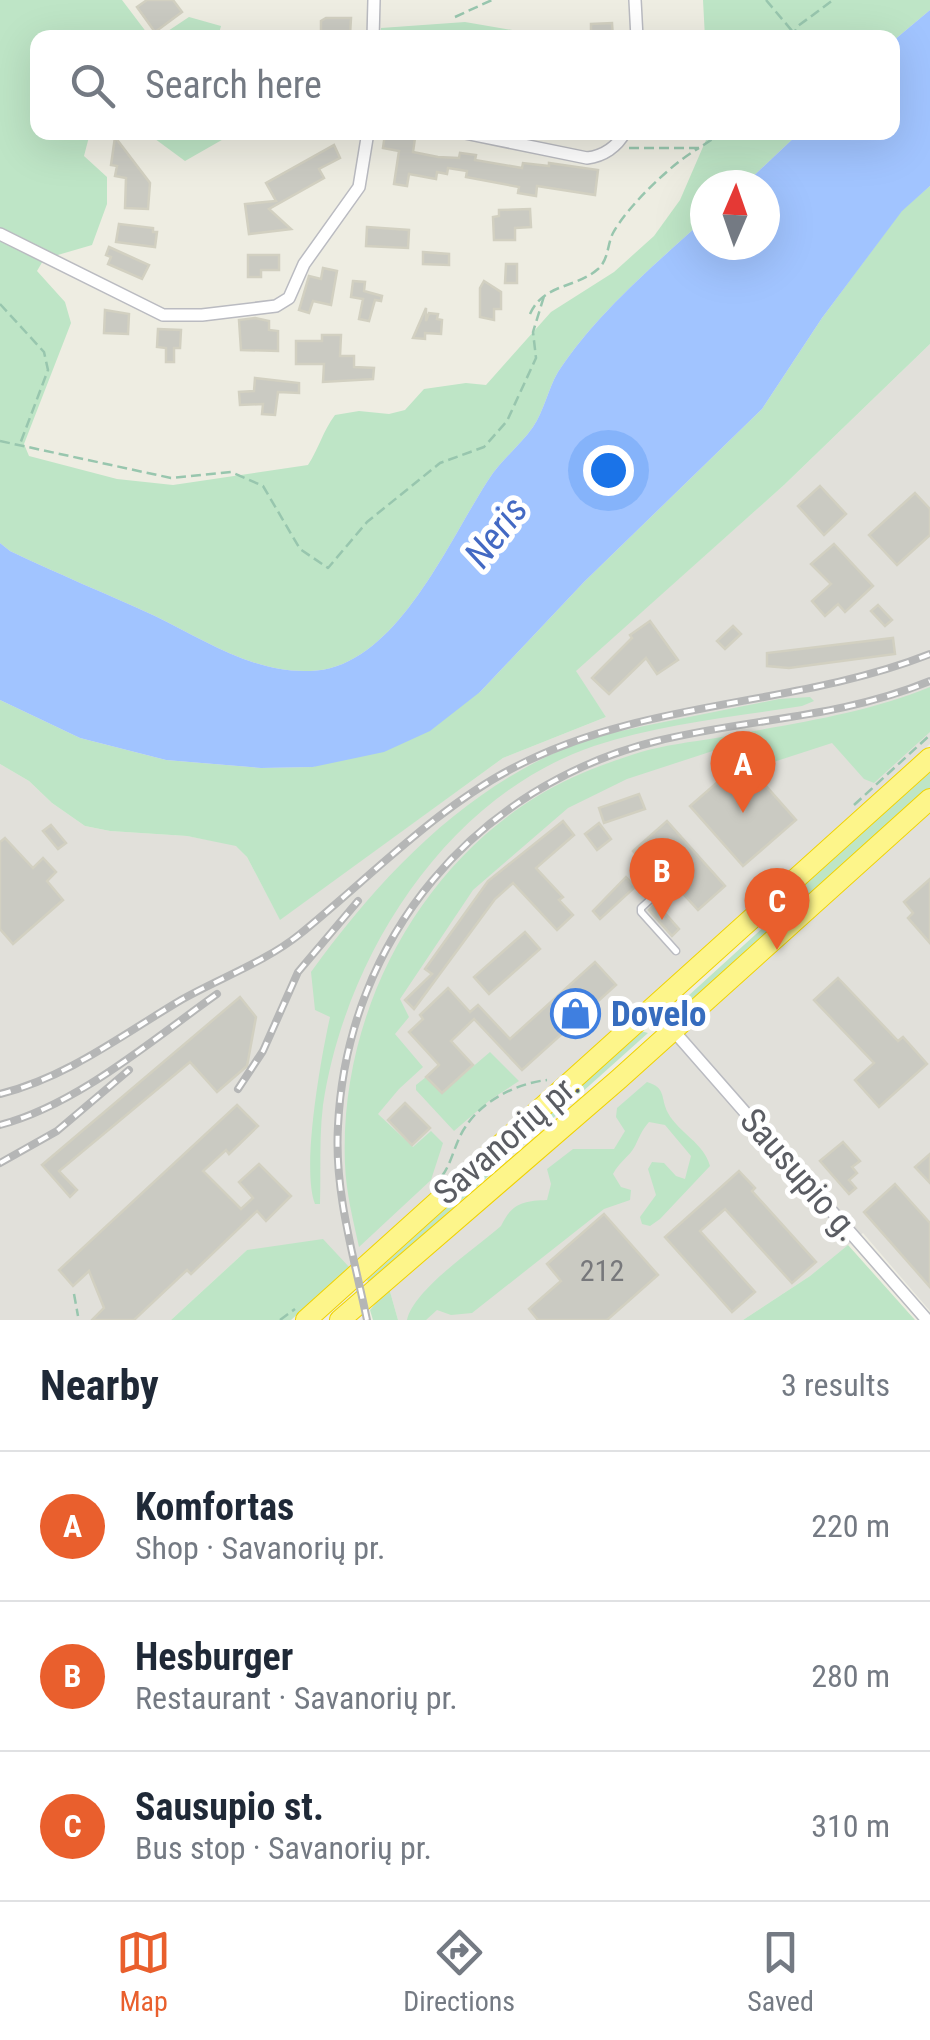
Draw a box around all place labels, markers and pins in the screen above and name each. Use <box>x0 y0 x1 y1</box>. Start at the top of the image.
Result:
pin: A <box>710 730 776 813</box>
pin: B <box>630 838 694 920</box>
pin: C <box>744 868 810 950</box>
shop icon: Dovelo <box>550 988 602 1040</box>
place label: Dovelo <box>611 994 706 1035</box>

